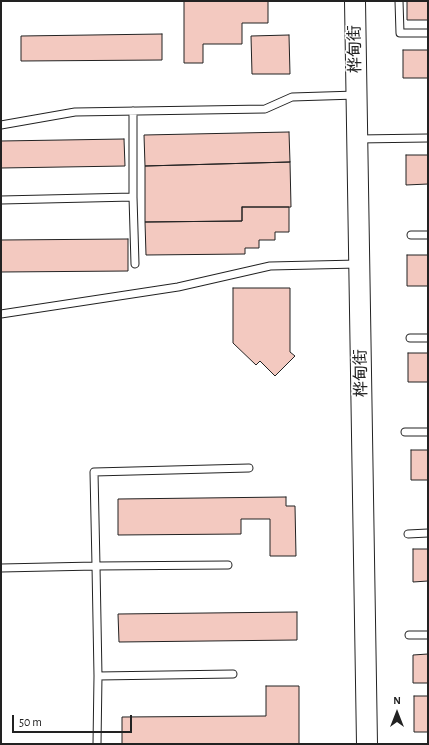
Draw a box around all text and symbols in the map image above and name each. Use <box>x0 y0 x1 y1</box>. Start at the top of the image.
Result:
street label: 桦甸街 <box>345 25 365 73</box>
street label: 桦甸街 <box>351 349 371 397</box>
north arrow <box>377 693 417 733</box>
text: N <box>393 695 401 706</box>
scale bar <box>14 707 134 733</box>
text: 50 m <box>19 716 42 728</box>

